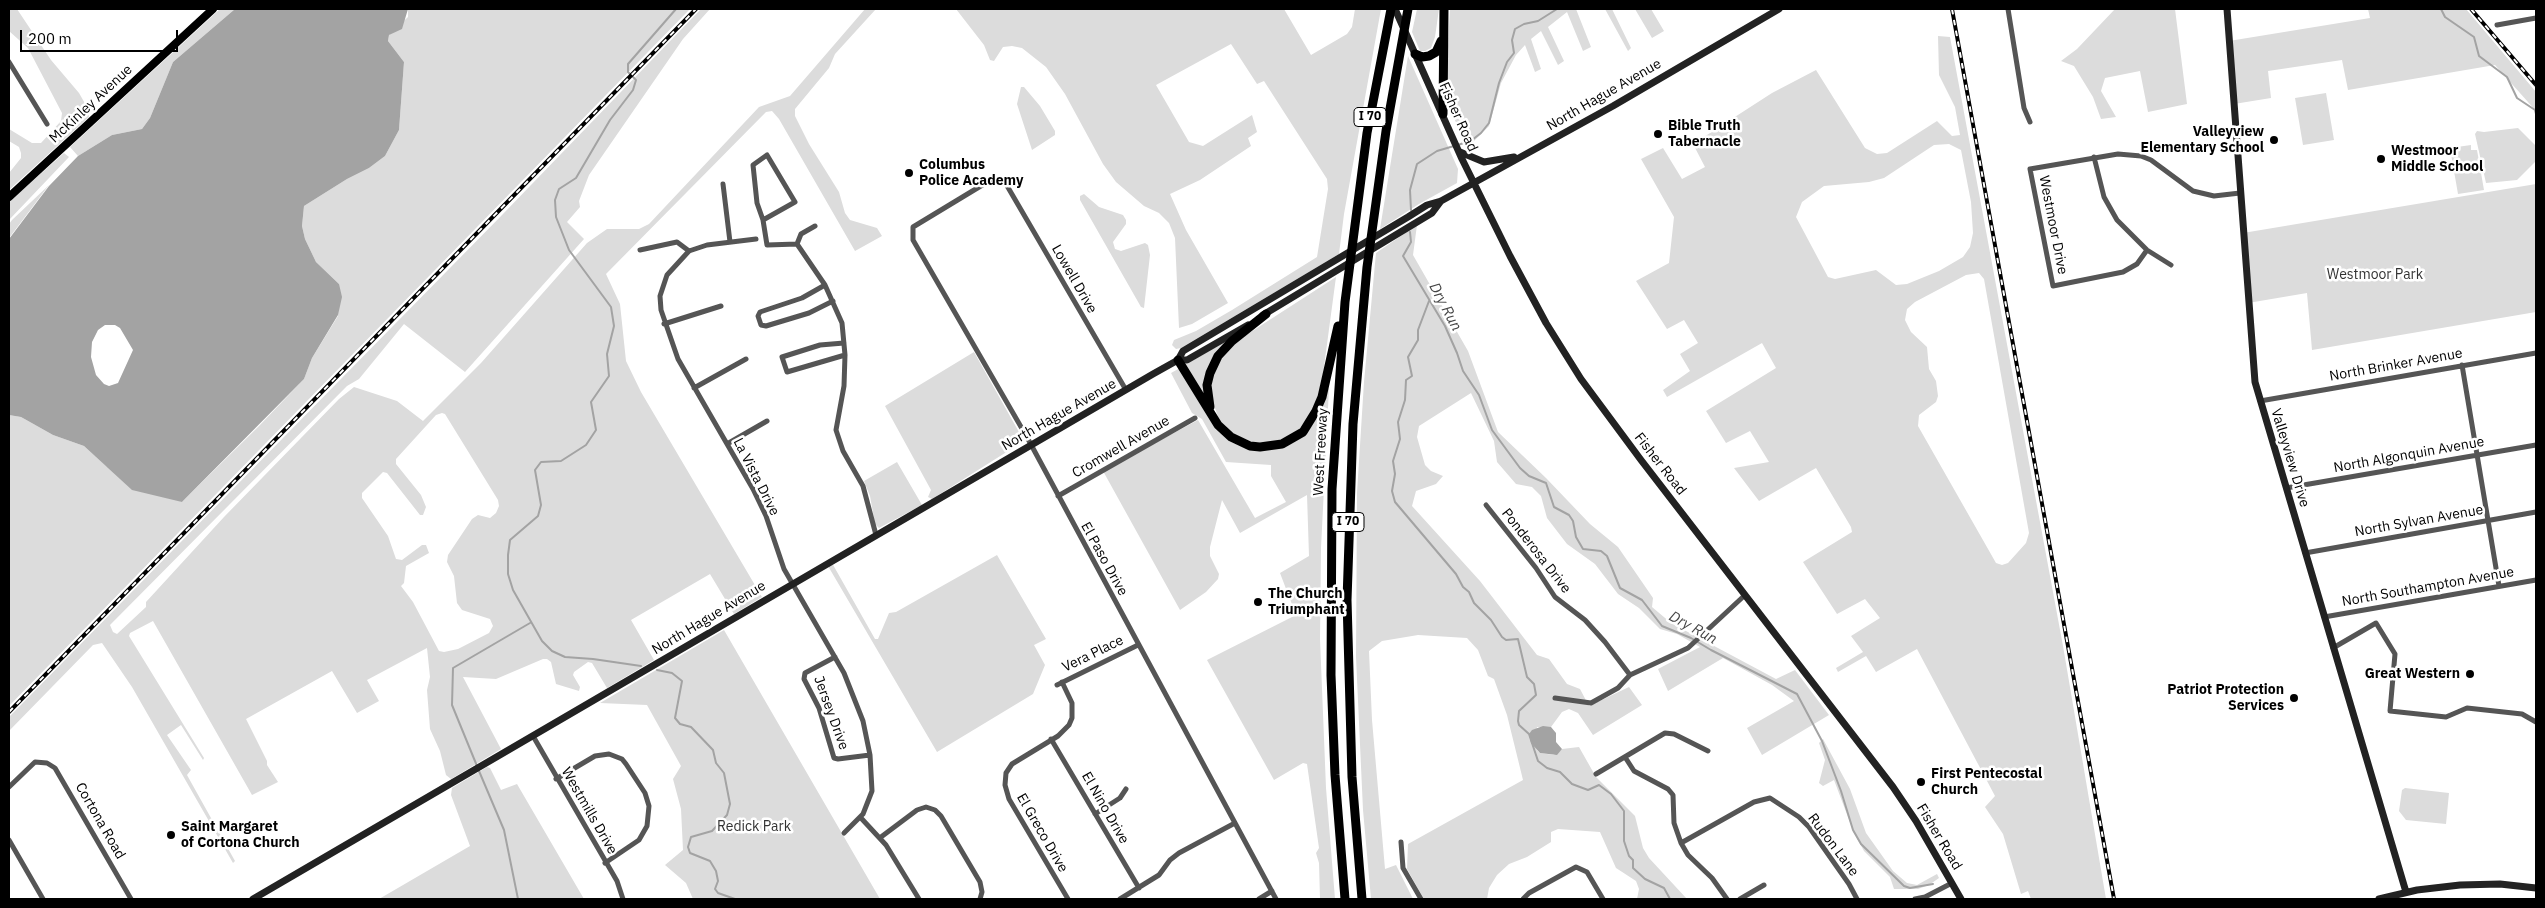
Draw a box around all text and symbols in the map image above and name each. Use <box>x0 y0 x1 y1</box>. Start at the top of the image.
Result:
scale bar <box>22 20 180 52</box>
text: 200 m <box>28 29 72 48</box>
street label: North Hague Avenue <box>1544 55 1664 135</box>
street label: McKinley Avenue <box>46 61 136 147</box>
street label: Fisher Road <box>1435 80 1481 154</box>
road number: I 70 <box>1354 108 1386 126</box>
place label: Bible Truth Tabernacle <box>1668 118 1741 150</box>
place label: Valleyview Elementary School <box>2140 124 2264 156</box>
marker: Bible Truth Tabernacle <box>1652 128 1664 140</box>
marker: Valleyview Elementary School <box>2268 134 2280 146</box>
place label: Westmoor Middle School <box>2391 143 2483 176</box>
marker: Westmoor Middle School <box>2375 153 2387 165</box>
place label: Columbus Police Academy <box>919 157 1023 190</box>
marker: Columbus Police Academy <box>903 167 915 179</box>
street label: Westmoor Drive <box>2035 174 2071 276</box>
street label: Lowell Drive <box>1048 242 1100 316</box>
park label: Westmoor Park <box>2327 267 2423 283</box>
water label: Dry Run <box>1425 280 1465 334</box>
street label: North Brinker Avenue <box>2328 345 2464 385</box>
street label: North Hague Avenue <box>999 375 1119 455</box>
street label: Valleyview Drive <box>2267 407 2313 509</box>
street label: West Freeway <box>1310 408 1332 496</box>
street label: Cromwell Avenue <box>1069 412 1173 482</box>
street label: Fisher Road <box>1630 430 1690 498</box>
street label: North Algonquin Avenue <box>2332 433 2486 477</box>
street label: La Vista Drive <box>729 435 783 519</box>
street label: North Sylvan Avenue <box>2353 501 2485 541</box>
street label: Ponderosa Drive <box>1498 505 1574 597</box>
road number: I 70 <box>1332 512 1364 532</box>
street label: El Paso Drive <box>1077 519 1131 599</box>
street label: North Southampton Avenue <box>2341 564 2515 610</box>
street label: North Hague Avenue <box>649 577 769 659</box>
place label: The Church Triumphant <box>1268 586 1345 618</box>
marker: The Church Triumphant <box>1252 596 1264 608</box>
water label: Dry Run <box>1666 607 1720 649</box>
street label: Vera Place <box>1060 632 1126 676</box>
place label: Great Western <box>2365 666 2460 682</box>
marker: Great Western <box>2464 668 2476 680</box>
street label: Jersey Drive <box>810 674 852 752</box>
place label: Patriot Protection Services <box>2167 682 2284 714</box>
marker: Patriot Protection Services <box>2288 692 2300 704</box>
street label: Westmills Drive <box>557 765 621 857</box>
place label: First Pentecostal Church <box>1931 766 2042 799</box>
street label: El Nino Drive <box>1078 769 1132 847</box>
marker: First Pentecostal Church <box>1915 776 1927 788</box>
street label: Cortona Road <box>71 780 129 862</box>
street label: El Greco Drive <box>1013 791 1071 875</box>
street label: Fisher Road <box>1913 801 1965 873</box>
street label: Rudon Lane <box>1804 810 1862 880</box>
place label: Saint Margaret of Cortona Church <box>181 819 300 852</box>
park label: Redick Park <box>717 819 791 835</box>
marker: Saint Margaret of Cortona Church <box>165 829 177 841</box>

